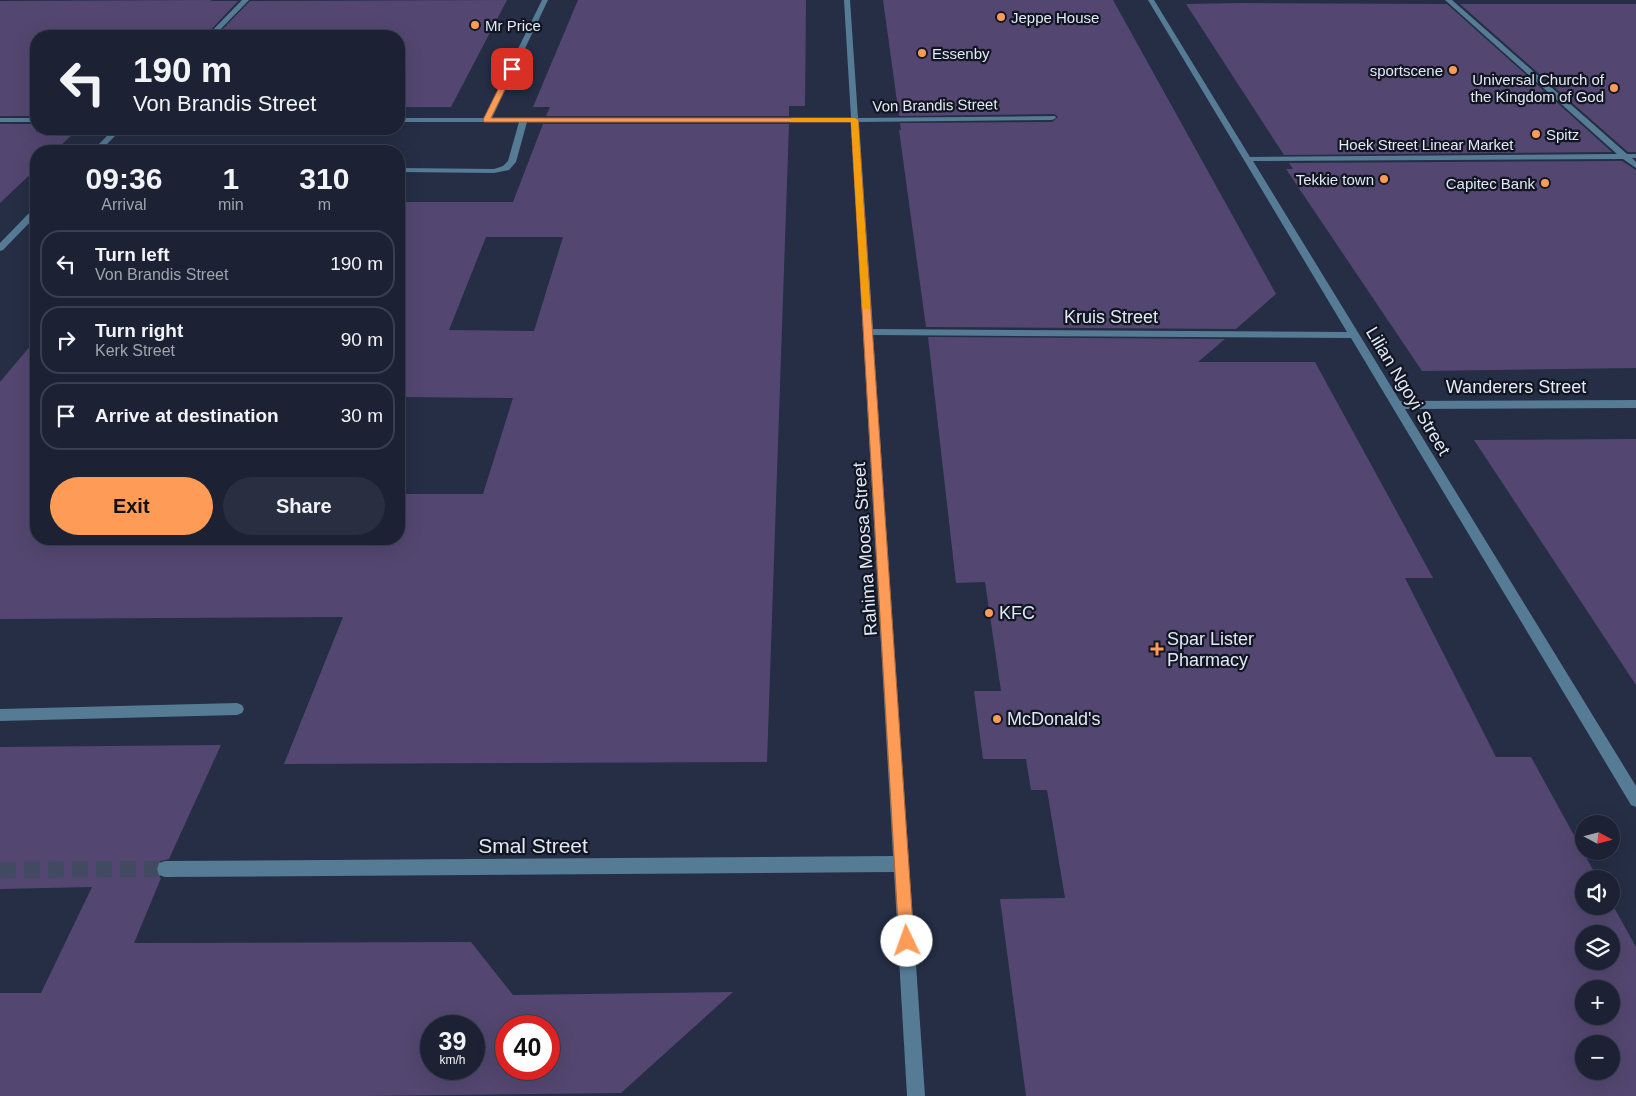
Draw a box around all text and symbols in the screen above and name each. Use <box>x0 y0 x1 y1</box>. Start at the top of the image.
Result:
place label: Jeppe House <box>1011 9 1099 26</box>
marker: Jeppe House <box>995 11 1007 23</box>
place label: Mr Price <box>485 17 541 34</box>
marker: Mr Price <box>469 19 481 31</box>
place label: Essenby <box>932 45 990 62</box>
marker: Essenby <box>916 47 928 59</box>
pin <box>491 48 533 90</box>
icon: left <box>50 50 115 115</box>
text: 190 m <box>133 50 232 89</box>
icon: arrive <box>498 55 526 83</box>
place label: sportscene <box>1370 62 1443 79</box>
marker: sportscene <box>1447 64 1459 76</box>
place label: Universal Church of the Kingdom of God <box>1471 71 1605 105</box>
marker: Universal Church of the Kingdom of God <box>1608 82 1620 94</box>
text: Von Brandis Street <box>133 91 316 116</box>
street label: Von Brandis Street <box>872 95 999 115</box>
place label: Spitz <box>1546 126 1579 143</box>
marker: Spitz <box>1530 128 1542 140</box>
street label: Hoek Street Linear Market <box>1338 136 1514 153</box>
text: 09:36 <box>86 162 162 195</box>
text: 1 <box>222 162 239 195</box>
text: 310 <box>299 162 349 195</box>
place label: Tekkie town <box>1296 171 1374 188</box>
marker: Tekkie town <box>1378 173 1390 185</box>
place label: Capitec Bank <box>1446 175 1535 192</box>
marker: Capitec Bank <box>1539 177 1551 189</box>
text: Arrival <box>101 196 147 213</box>
text: min <box>218 196 244 213</box>
text: m <box>318 196 331 213</box>
text: Turn left <box>95 244 170 265</box>
icon: left <box>52 250 80 278</box>
text: 190 m <box>330 253 383 274</box>
text: Von Brandis Street <box>95 266 228 283</box>
street label: Kruis Street <box>1064 307 1158 327</box>
text: Turn right <box>95 320 183 341</box>
street label: Lilian Ngoyi Street <box>1362 323 1454 459</box>
icon: right <box>52 326 80 354</box>
text: 90 m <box>341 329 383 350</box>
text: Kerk Street <box>95 342 175 359</box>
street label: Wanderers Street <box>1446 377 1586 397</box>
icon: arrive <box>52 402 80 430</box>
text: Arrive at destination <box>95 405 279 426</box>
text: 30 m <box>341 405 383 426</box>
street label: Rahima Moosa Street <box>849 461 881 637</box>
button: Exit <box>50 477 213 535</box>
button: Share <box>223 477 385 535</box>
place label: KFC <box>999 603 1035 623</box>
marker: KFC <box>983 607 995 619</box>
place label: Spar Lister Pharmacy <box>1167 629 1254 670</box>
marker: Spar Lister Pharmacy <box>1151 643 1163 655</box>
place label: McDonald's <box>1007 709 1100 729</box>
marker: McDonald's <box>991 713 1003 725</box>
north arrow <box>1575 815 1620 860</box>
map controls <box>1575 815 1620 1080</box>
street label: Smal Street <box>478 834 588 857</box>
button: sound <box>1575 870 1620 915</box>
position arrow <box>880 914 932 966</box>
button: layers <box>1575 925 1620 970</box>
button: + <box>1575 980 1620 1025</box>
speed limit sign: 40 <box>495 1015 560 1080</box>
text: 39 <box>439 1027 466 1055</box>
button: − <box>1575 1035 1620 1080</box>
text: km/h <box>439 1053 466 1067</box>

